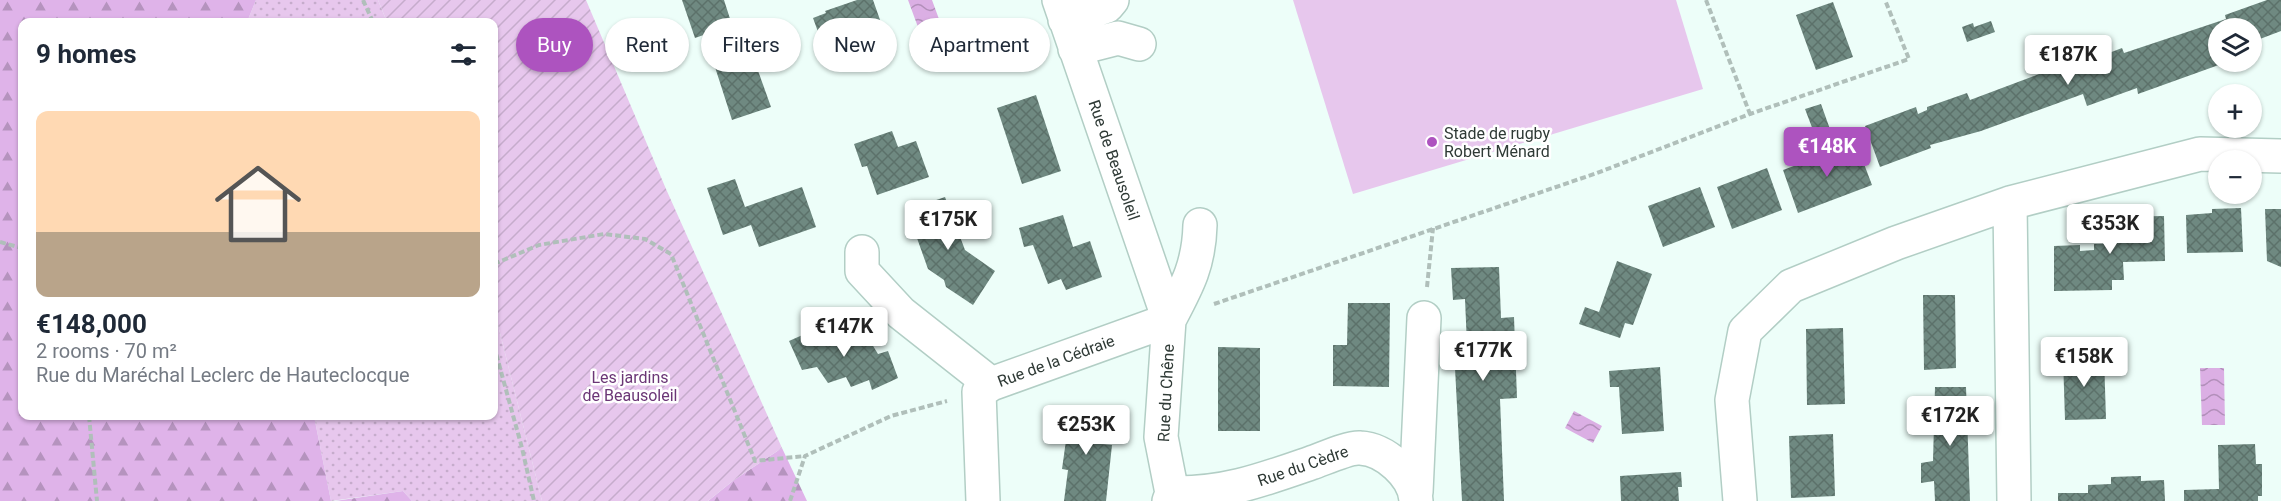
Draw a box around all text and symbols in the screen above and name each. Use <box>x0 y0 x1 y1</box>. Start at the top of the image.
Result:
chip: Buy <box>516 18 593 72</box>
chip: Rent <box>605 18 689 72</box>
chip: Filters <box>701 18 801 72</box>
chip: New <box>813 18 897 72</box>
chip: Apartment <box>909 18 1050 72</box>
map controls <box>2208 18 2262 204</box>
button: layers <box>2208 18 2262 72</box>
pin: €187K <box>2026 35 2110 86</box>
icon: filters <box>447 38 480 71</box>
text: 9 homes <box>36 39 137 69</box>
text: €187K <box>2039 42 2097 66</box>
button: + <box>2208 84 2262 138</box>
street label: Rue de Beausoleil <box>1084 97 1144 223</box>
place label: Stade de rugby Robert Ménard <box>1444 124 1551 161</box>
pin: €148K <box>1785 127 1869 178</box>
text: €148K <box>1798 134 1856 158</box>
marker: Stade de rugby Robert Ménard <box>1425 135 1439 149</box>
icon: home <box>204 150 312 258</box>
button: − <box>2208 150 2262 204</box>
pin: €175K <box>906 200 990 251</box>
pin: €353K <box>2068 204 2152 255</box>
text: €175K <box>919 207 977 231</box>
text: €353K <box>2081 211 2139 235</box>
pin: €147K <box>802 307 886 358</box>
text: €148,000 <box>36 309 147 339</box>
text: €147K <box>815 314 873 338</box>
street label: Rue de la Cédraie <box>995 331 1117 391</box>
pin: €177K <box>1441 331 1525 382</box>
pin: €158K <box>2042 337 2126 388</box>
text: €177K <box>1454 338 1512 362</box>
text: 2 rooms · 70 m² <box>36 339 177 363</box>
street label: Rue du Chêne <box>1154 344 1178 442</box>
text: €158K <box>2055 344 2113 368</box>
text: Rue du Maréchal Leclerc de Hauteclocque <box>36 363 410 387</box>
park label: Les jardins de Beausoleil <box>583 368 678 405</box>
pin: €172K <box>1908 396 1992 447</box>
text: €172K <box>1921 403 1979 427</box>
pin: €253K <box>1044 405 1128 456</box>
text: €253K <box>1057 412 1115 436</box>
street label: Rue du Cèdre <box>1255 442 1351 490</box>

